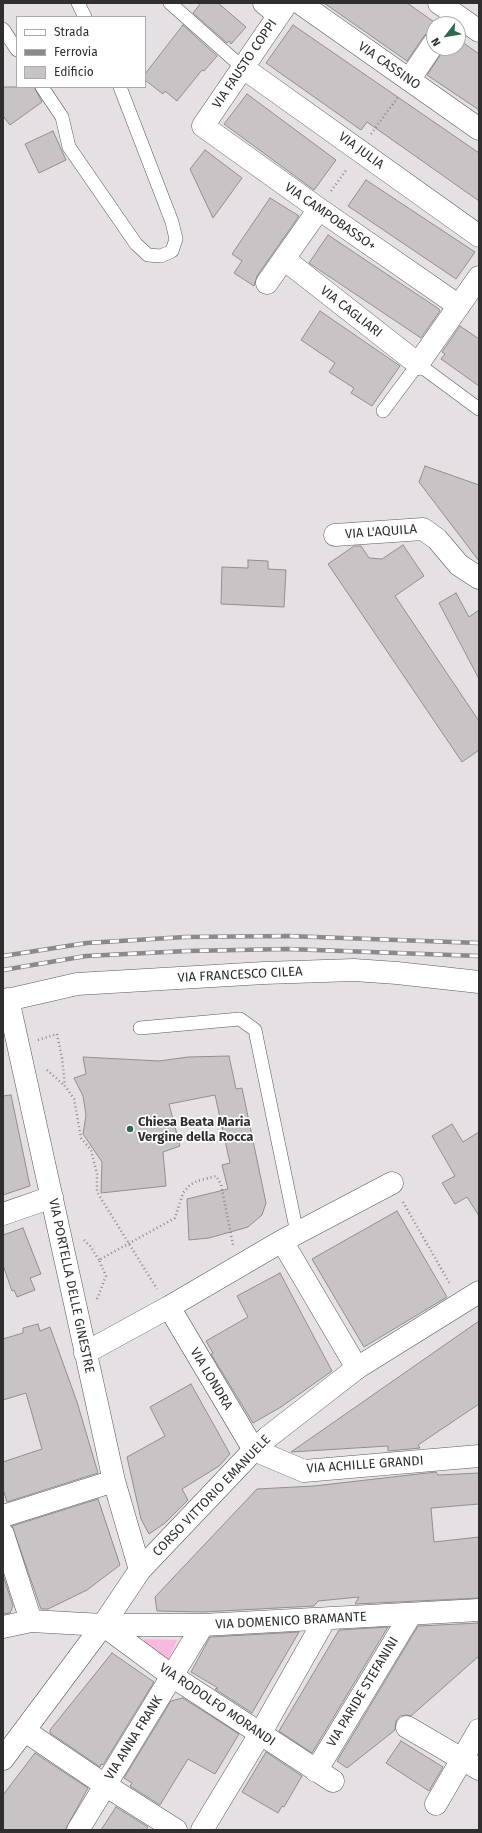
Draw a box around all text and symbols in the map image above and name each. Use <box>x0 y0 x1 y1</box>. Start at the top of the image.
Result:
legend <box>16 16 146 88</box>
north arrow <box>426 16 466 56</box>
street label: VIA FAUSTO COPPI <box>209 17 281 111</box>
text: Strada <box>54 25 89 39</box>
text: N <box>429 35 444 48</box>
street label: VIA CASSINO <box>355 39 423 93</box>
text: Ferrovia <box>54 45 98 59</box>
text: Edificio <box>54 65 94 79</box>
street label: VIA JULIA <box>335 129 387 173</box>
street label: VIA CAMPOBASSO+ <box>281 180 379 254</box>
street label: VIA CAGLIARI <box>317 283 385 341</box>
street label: VIA L'AQUILA <box>344 522 418 542</box>
street label: VIA FRANCESCO CILEA <box>177 964 303 986</box>
place label: Chiesa Beata Maria Vergine della Rocca <box>138 1114 253 1145</box>
marker: Chiesa Beata Maria Vergine della Rocca <box>125 1124 135 1134</box>
street label: VIA PORTELLA DELLE GINESTRE <box>45 1197 97 1375</box>
street label: VIA LONDRA <box>186 1345 236 1413</box>
street label: CORSO VITTORIO EMANUELE <box>150 1432 274 1560</box>
street label: VIA ACHILLE GRANDI <box>306 1453 424 1477</box>
street label: VIA DOMENICO BRAMANTE <box>215 1609 367 1633</box>
street label: VIA PARIDE STEFANINI <box>324 1634 402 1750</box>
street label: VIA RODOLFO MORANDI <box>156 1660 278 1750</box>
street label: VIA ANNA FRANK <box>102 1693 166 1783</box>

